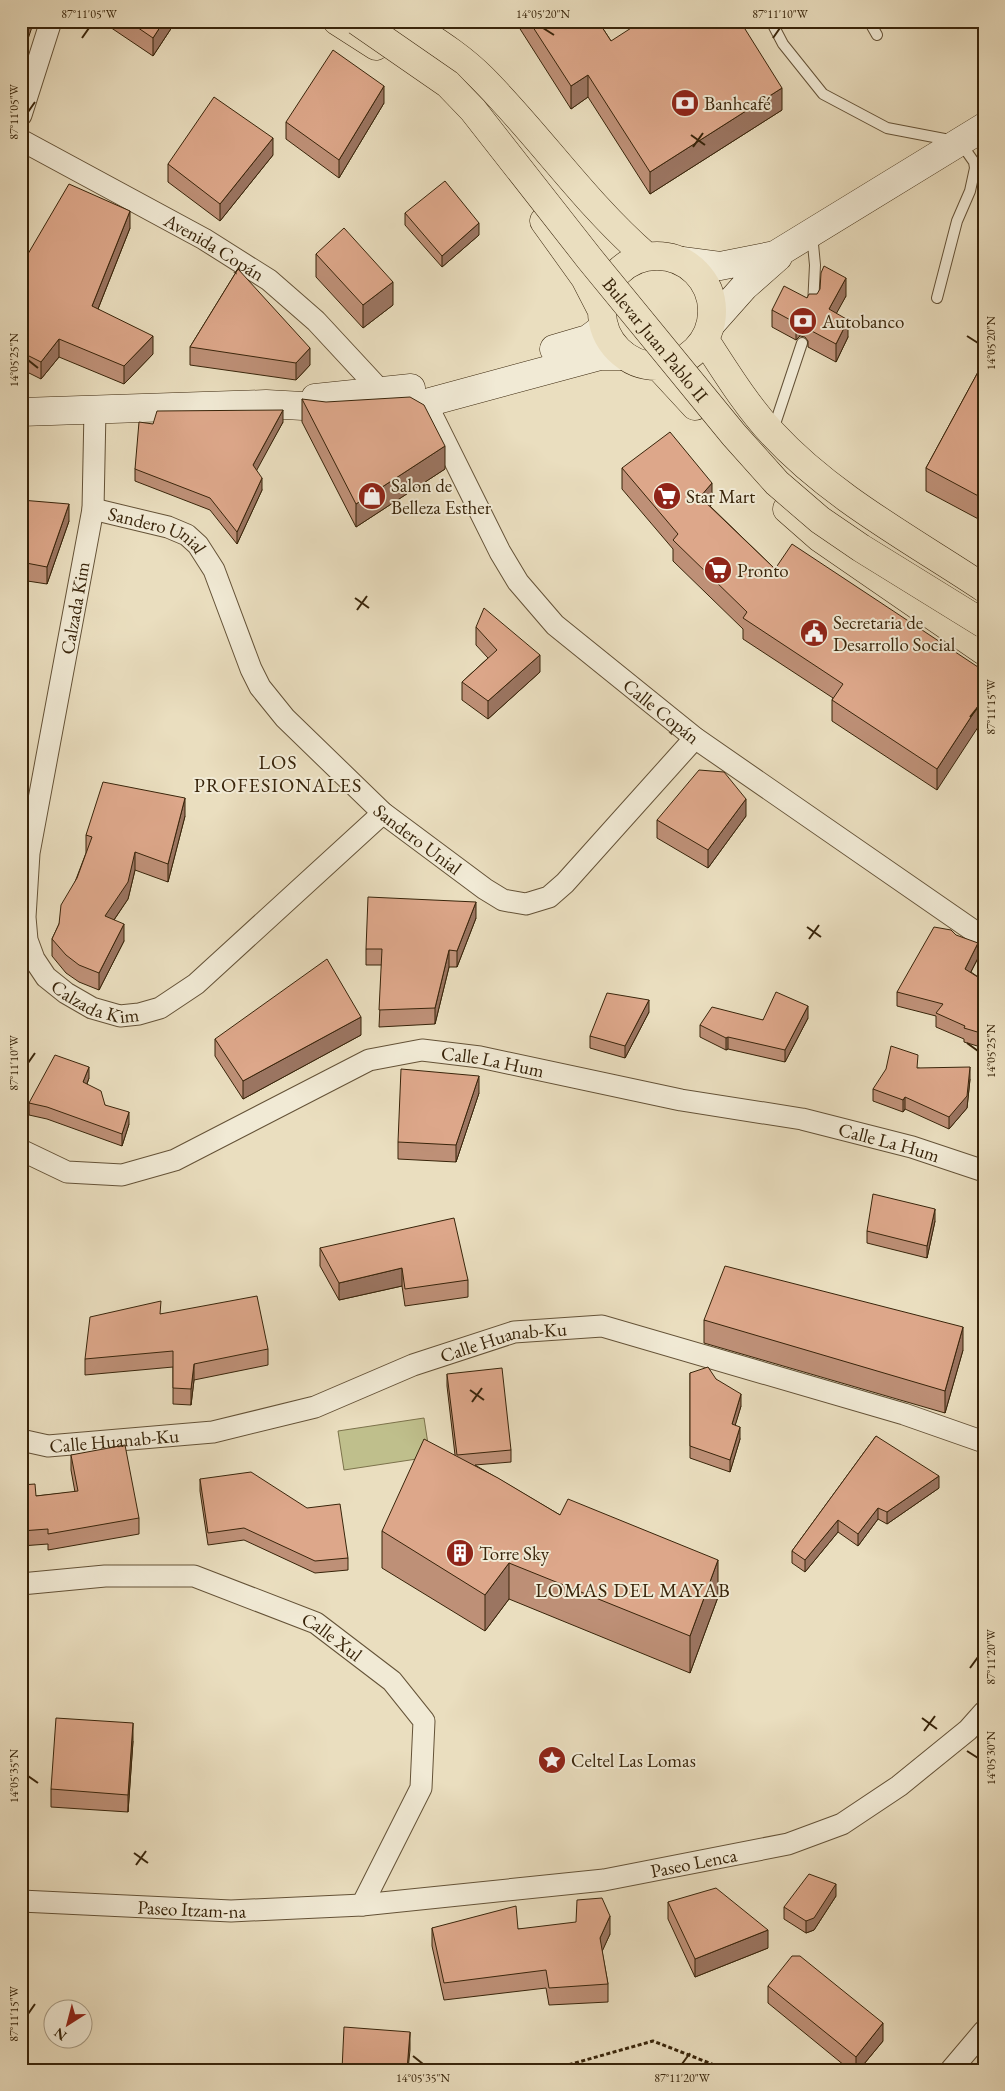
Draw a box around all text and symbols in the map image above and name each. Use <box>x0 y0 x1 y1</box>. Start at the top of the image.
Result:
text: 87°11'05"W <box>61 6 118 22</box>
text: 14°05'20"N <box>516 6 570 22</box>
text: 87°11'10"W <box>752 6 809 22</box>
text: 87°11'05"W <box>6 83 22 140</box>
bank icon: Banhcafé <box>670 88 700 118</box>
place label: Banhcafé <box>704 91 771 116</box>
street label: Avenida Copán <box>159 207 269 287</box>
street label: Bulevar Juan Pablo II <box>597 272 715 407</box>
bank icon: Autobanco <box>788 306 818 336</box>
place label: Autobanco <box>821 309 904 334</box>
text: 14°05'20"N <box>983 316 999 370</box>
text: 14°05'25"N <box>6 333 22 387</box>
place label: Salon de Belleza Esther <box>391 473 492 520</box>
shop icon: Salon de Belleza Esther <box>357 481 387 511</box>
supermarket icon: Star Mart <box>652 481 682 511</box>
place label: Star Mart <box>686 484 755 509</box>
street label: Sandero Unial <box>106 501 213 558</box>
supermarket icon: Pronto <box>703 555 733 585</box>
place label: Pronto <box>737 558 789 583</box>
street label: Calzada Kim <box>55 559 95 656</box>
place label: Secretaria de Desarrollo Social <box>833 610 956 657</box>
public building icon: Secretaria de Desarrollo Social <box>799 618 829 648</box>
street label: Calle Copán <box>618 673 705 749</box>
text: 87°11'15"W <box>983 678 999 735</box>
district label: LOS PROFESIONALES <box>194 749 362 798</box>
street label: Sandero Unial <box>368 798 467 880</box>
street label: Calzada Kim <box>46 974 141 1028</box>
text: 14°05'25"N <box>983 1024 999 1078</box>
text: 87°11'10"W <box>6 1034 22 1091</box>
street label: Calle La Hum <box>440 1040 547 1083</box>
street label: Calle La Hum <box>836 1116 943 1168</box>
street label: Calle Huanab-Ku <box>437 1316 568 1368</box>
street label: Calle Huanab-Ku <box>48 1422 180 1458</box>
building icon: Torre Sky <box>445 1538 475 1568</box>
place label: Torre Sky <box>479 1541 550 1566</box>
district label: LOMAS DEL MAYAB <box>535 1577 731 1603</box>
street label: Calle Xul <box>299 1606 368 1667</box>
text: 87°11'20"W <box>983 1628 999 1685</box>
text: 14°05'30"N <box>983 1731 999 1785</box>
place icon: Celtel Las Lomas <box>537 1745 567 1775</box>
place label: Celtel Las Lomas <box>571 1748 696 1773</box>
text: 14°05'35"N <box>6 1749 22 1803</box>
street label: Paseo Lenca <box>648 1842 739 1883</box>
street label: Paseo Itzam-na <box>137 1894 247 1924</box>
text: 87°11'15"W <box>6 1985 22 2042</box>
north arrow <box>42 1998 92 2048</box>
text: N <box>50 2024 70 2045</box>
text: 14°05'35"N <box>396 2070 450 2086</box>
text: 87°11'20"W <box>654 2070 711 2086</box>

